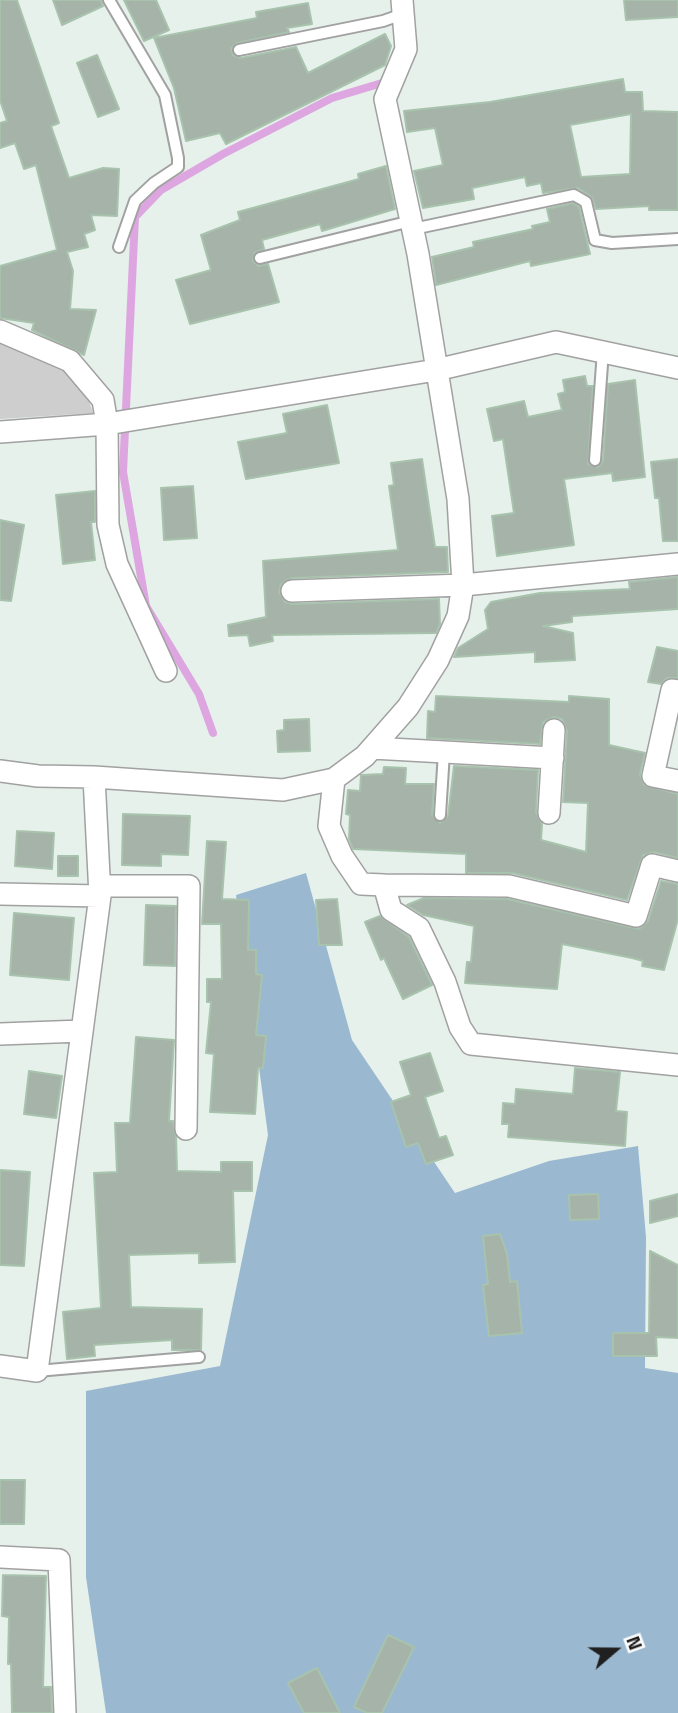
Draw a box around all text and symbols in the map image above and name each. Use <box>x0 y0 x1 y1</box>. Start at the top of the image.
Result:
north arrow <box>580 1615 650 1685</box>
text: N <box>619 1631 651 1654</box>

